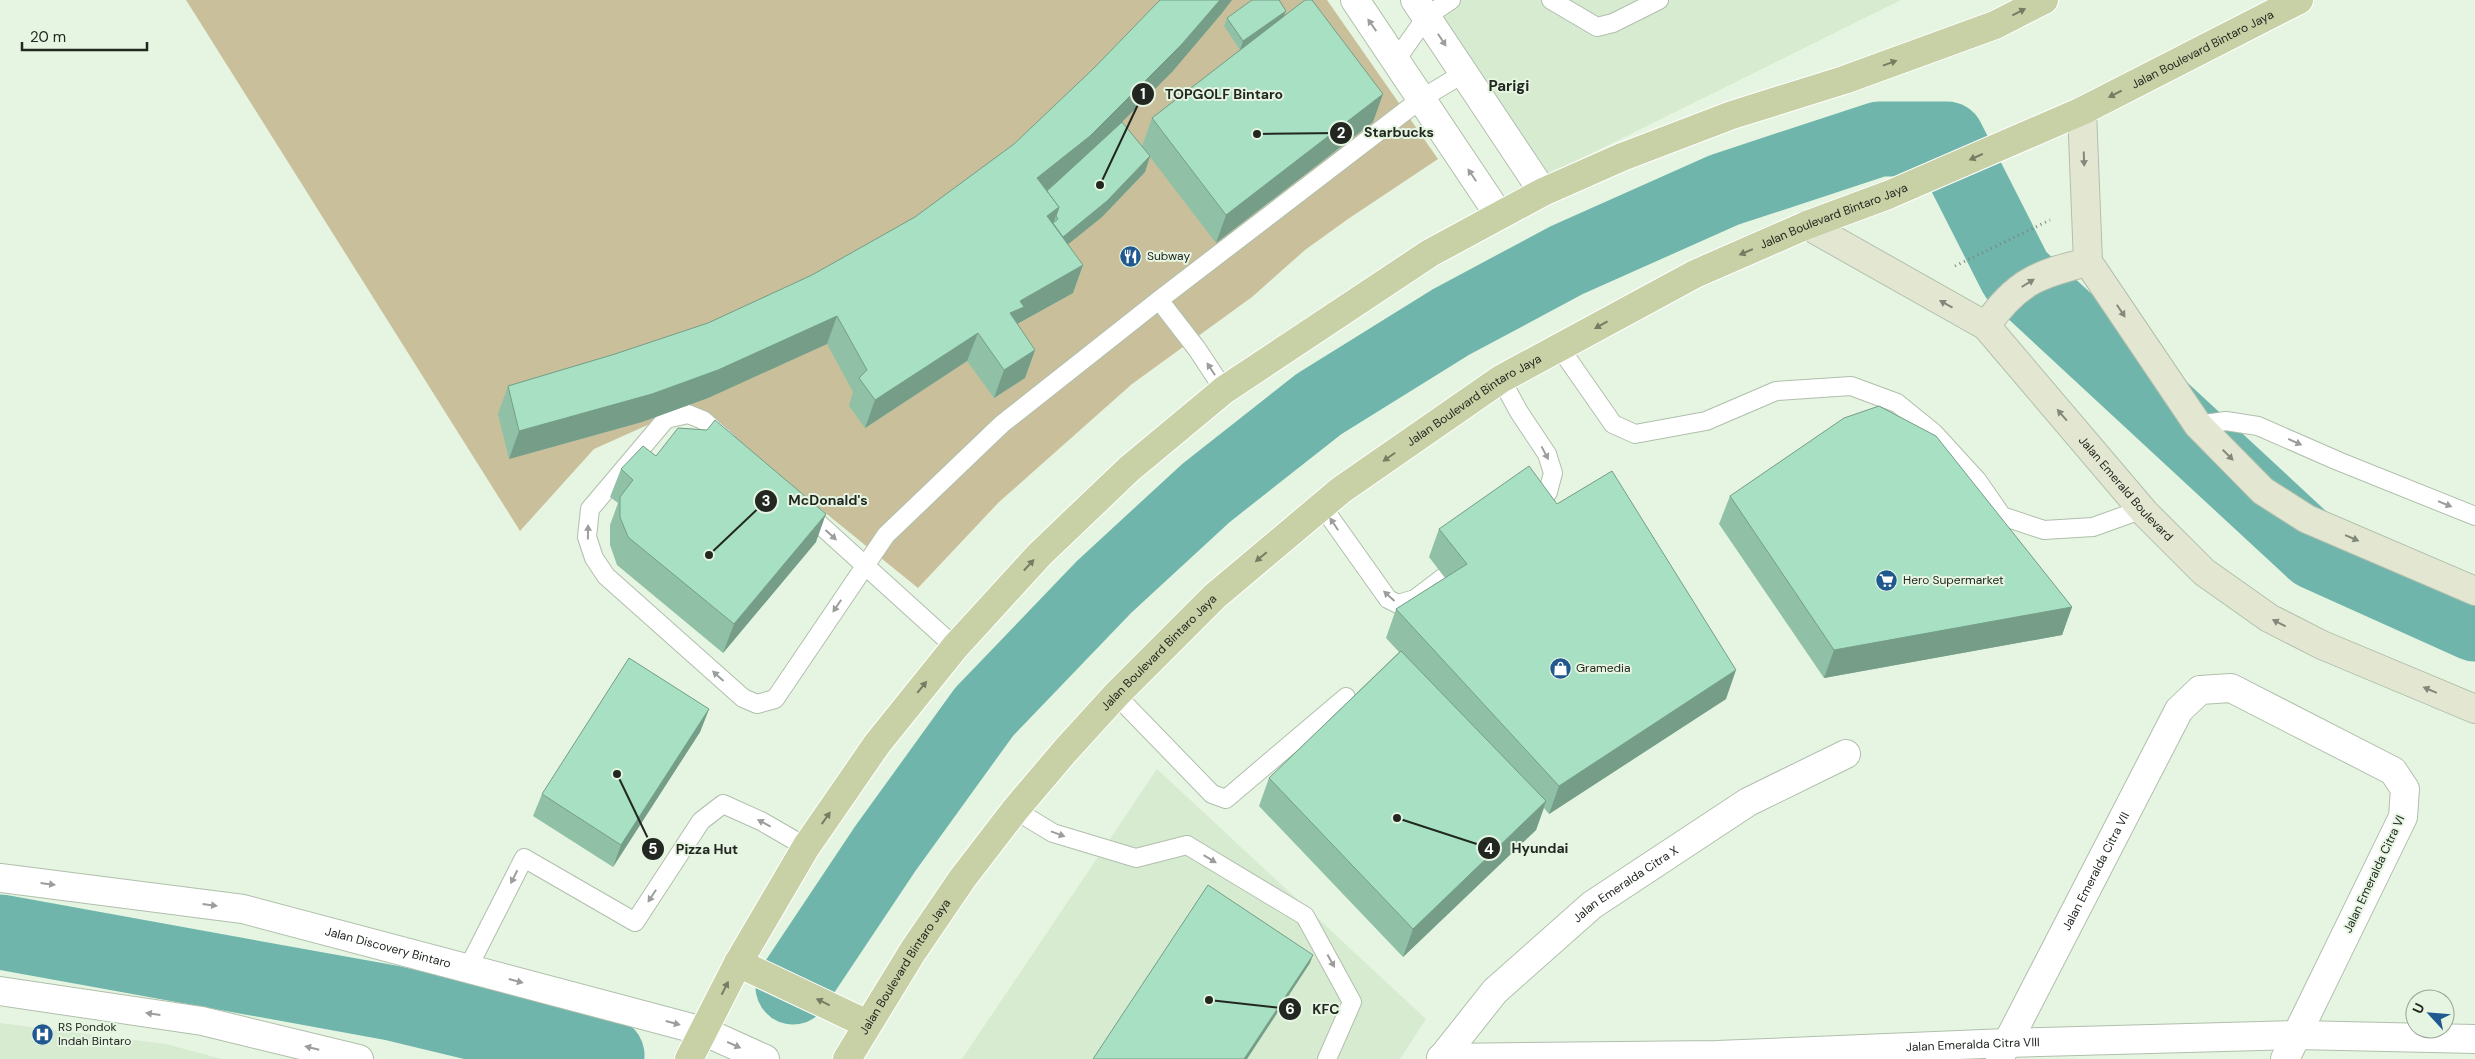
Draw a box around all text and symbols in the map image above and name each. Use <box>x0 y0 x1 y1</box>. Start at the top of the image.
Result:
street label: Jalan Boulevard Bintaro Jaya <box>2128 6 2276 93</box>
one-way arrow <box>2012 8 2026 16</box>
one-way arrow <box>1367 18 1377 32</box>
scale bar <box>22 20 148 52</box>
text: 20 m <box>30 27 66 47</box>
one-way arrow <box>1438 34 1447 47</box>
one-way arrow <box>1883 59 1898 67</box>
district label: Parigi <box>1489 76 1529 96</box>
callout: TOPGOLF Bintaro <box>1130 79 1294 108</box>
text: 1 <box>1140 84 1146 104</box>
text: TOPGOLF Bintaro <box>1165 85 1283 103</box>
one-way arrow <box>2108 90 2122 98</box>
callout: Starbucks <box>1329 118 1444 147</box>
text: 2 <box>1337 123 1346 143</box>
text: Starbucks <box>1364 123 1434 141</box>
one-way arrow <box>2080 152 2088 168</box>
one-way arrow <box>1969 153 1983 161</box>
one-way arrow <box>1467 168 1477 181</box>
street label: Jalan Boulevard Bintaro Jaya <box>1757 179 1910 253</box>
restaurant icon: Subway <box>1119 244 1143 268</box>
place label: Subway <box>1147 248 1190 264</box>
one-way arrow <box>1739 248 1753 256</box>
one-way arrow <box>2021 278 2034 287</box>
one-way arrow <box>1939 300 1954 308</box>
one-way arrow <box>2116 305 2126 318</box>
one-way arrow <box>1594 321 1607 330</box>
street label: Jalan Boulevard Bintaro Jaya <box>1403 351 1544 450</box>
one-way arrow <box>1206 363 1215 376</box>
one-way arrow <box>2056 409 2068 421</box>
street label: Jalan Emerald Boulevard <box>2075 433 2177 545</box>
one-way arrow <box>2288 439 2302 447</box>
one-way arrow <box>1541 446 1549 461</box>
one-way arrow <box>2222 449 2234 461</box>
one-way arrow <box>1382 452 1395 462</box>
callout: McDonald's <box>753 486 877 515</box>
text: 3 <box>761 491 771 511</box>
text: McDonald's <box>788 491 868 509</box>
one-way arrow <box>2438 500 2453 508</box>
one-way arrow <box>1329 517 1339 531</box>
one-way arrow <box>584 524 592 540</box>
one-way arrow <box>825 529 837 541</box>
one-way arrow <box>2345 535 2359 543</box>
one-way arrow <box>1255 552 1268 563</box>
one-way arrow <box>1024 558 1035 571</box>
supermarket icon: Hero Supermarket <box>1875 568 1899 592</box>
place label: Hero Supermarket <box>1903 572 2004 588</box>
street label: Jalan Boulevard Bintaro Jaya <box>1097 591 1220 714</box>
one-way arrow <box>1382 591 1395 602</box>
one-way arrow <box>833 599 842 613</box>
one-way arrow <box>2272 619 2286 627</box>
shop icon: Gramedia <box>1548 656 1572 680</box>
place label: Gramedia <box>1576 660 1631 676</box>
one-way arrow <box>712 670 724 682</box>
one-way arrow <box>917 681 928 694</box>
one-way arrow <box>2423 686 2437 694</box>
street label: Jalan Emeralda Citra VII <box>2059 809 2133 933</box>
one-way arrow <box>821 811 831 825</box>
street label: Jalan Emeralda Citra VI <box>2340 813 2408 935</box>
one-way arrow <box>757 819 771 827</box>
one-way arrow <box>1050 831 1065 838</box>
callout: Hyundai <box>1476 834 1578 863</box>
callout: Pizza Hut <box>641 835 748 864</box>
text: 5 <box>648 839 658 859</box>
text: 4 <box>1484 839 1494 859</box>
text: Hyundai <box>1512 839 1569 857</box>
text: Pizza Hut <box>676 840 738 858</box>
street label: Jalan Emeralda Citra X <box>1570 842 1681 926</box>
one-way arrow <box>1204 854 1217 863</box>
one-way arrow <box>510 870 518 884</box>
one-way arrow <box>41 880 57 888</box>
one-way arrow <box>647 890 657 903</box>
street label: Jalan Boulevard Bintaro Jaya <box>856 896 954 1038</box>
one-way arrow <box>202 901 218 909</box>
street label: Jalan Discovery Bintaro <box>323 923 453 972</box>
one-way arrow <box>1326 955 1335 968</box>
one-way arrow <box>508 977 523 985</box>
one-way arrow <box>721 980 729 995</box>
north arrow <box>2405 989 2455 1039</box>
callout: KFC <box>1277 994 1349 1023</box>
one-way arrow <box>816 998 830 1006</box>
text: 6 <box>1285 999 1295 1019</box>
text: KFC <box>1312 1000 1340 1018</box>
text: U <box>2408 1000 2429 1017</box>
one-way arrow <box>145 1010 161 1018</box>
place label: RS Pondok Indah Bintaro <box>58 1019 131 1049</box>
one-way arrow <box>665 1019 680 1027</box>
hospital icon: RS Pondok Indah Bintaro <box>30 1022 54 1046</box>
street label: Jalan Emeralda Citra VIII <box>1905 1034 2040 1055</box>
one-way arrow <box>727 1041 741 1049</box>
one-way arrow <box>304 1044 319 1052</box>

